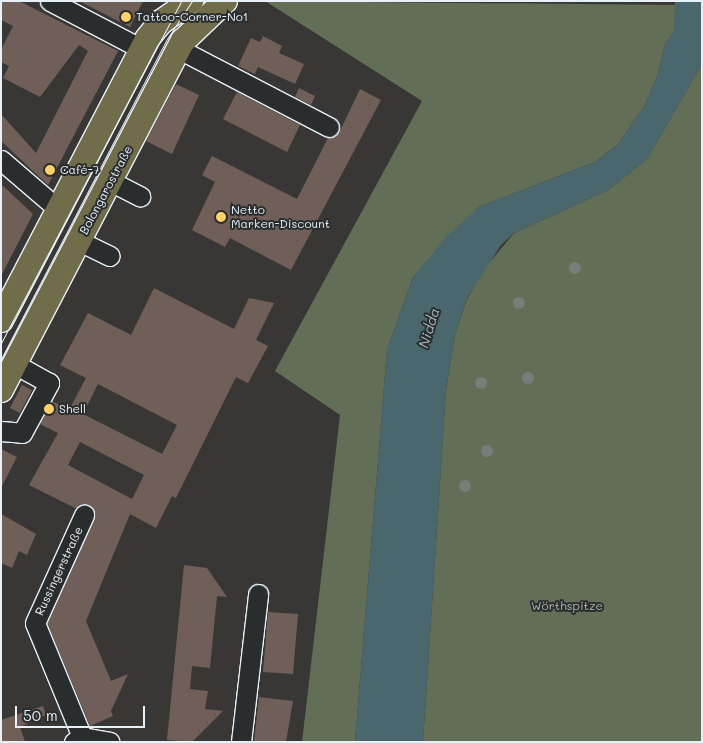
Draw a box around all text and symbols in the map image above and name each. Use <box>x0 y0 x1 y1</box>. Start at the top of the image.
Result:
place label: Tattoo-Corner-No1 <box>136 10 248 24</box>
marker: Tattoo-Corner-No1 <box>120 11 132 23</box>
street label: Bolongarostraße <box>77 143 135 237</box>
place label: Café-7 <box>60 163 99 177</box>
marker: Café-7 <box>44 164 56 176</box>
place label: Netto Marken-Discount <box>231 203 330 231</box>
marker: Netto Marken-Discount <box>215 211 227 223</box>
water label: Nidda <box>415 306 443 350</box>
place label: Shell <box>59 402 86 416</box>
marker: Shell <box>43 403 55 415</box>
street label: Russingerstraße <box>32 524 86 618</box>
park label: Wörthspitze <box>531 599 603 613</box>
scale bar <box>18 696 148 728</box>
text: 50 m <box>23 705 58 725</box>

